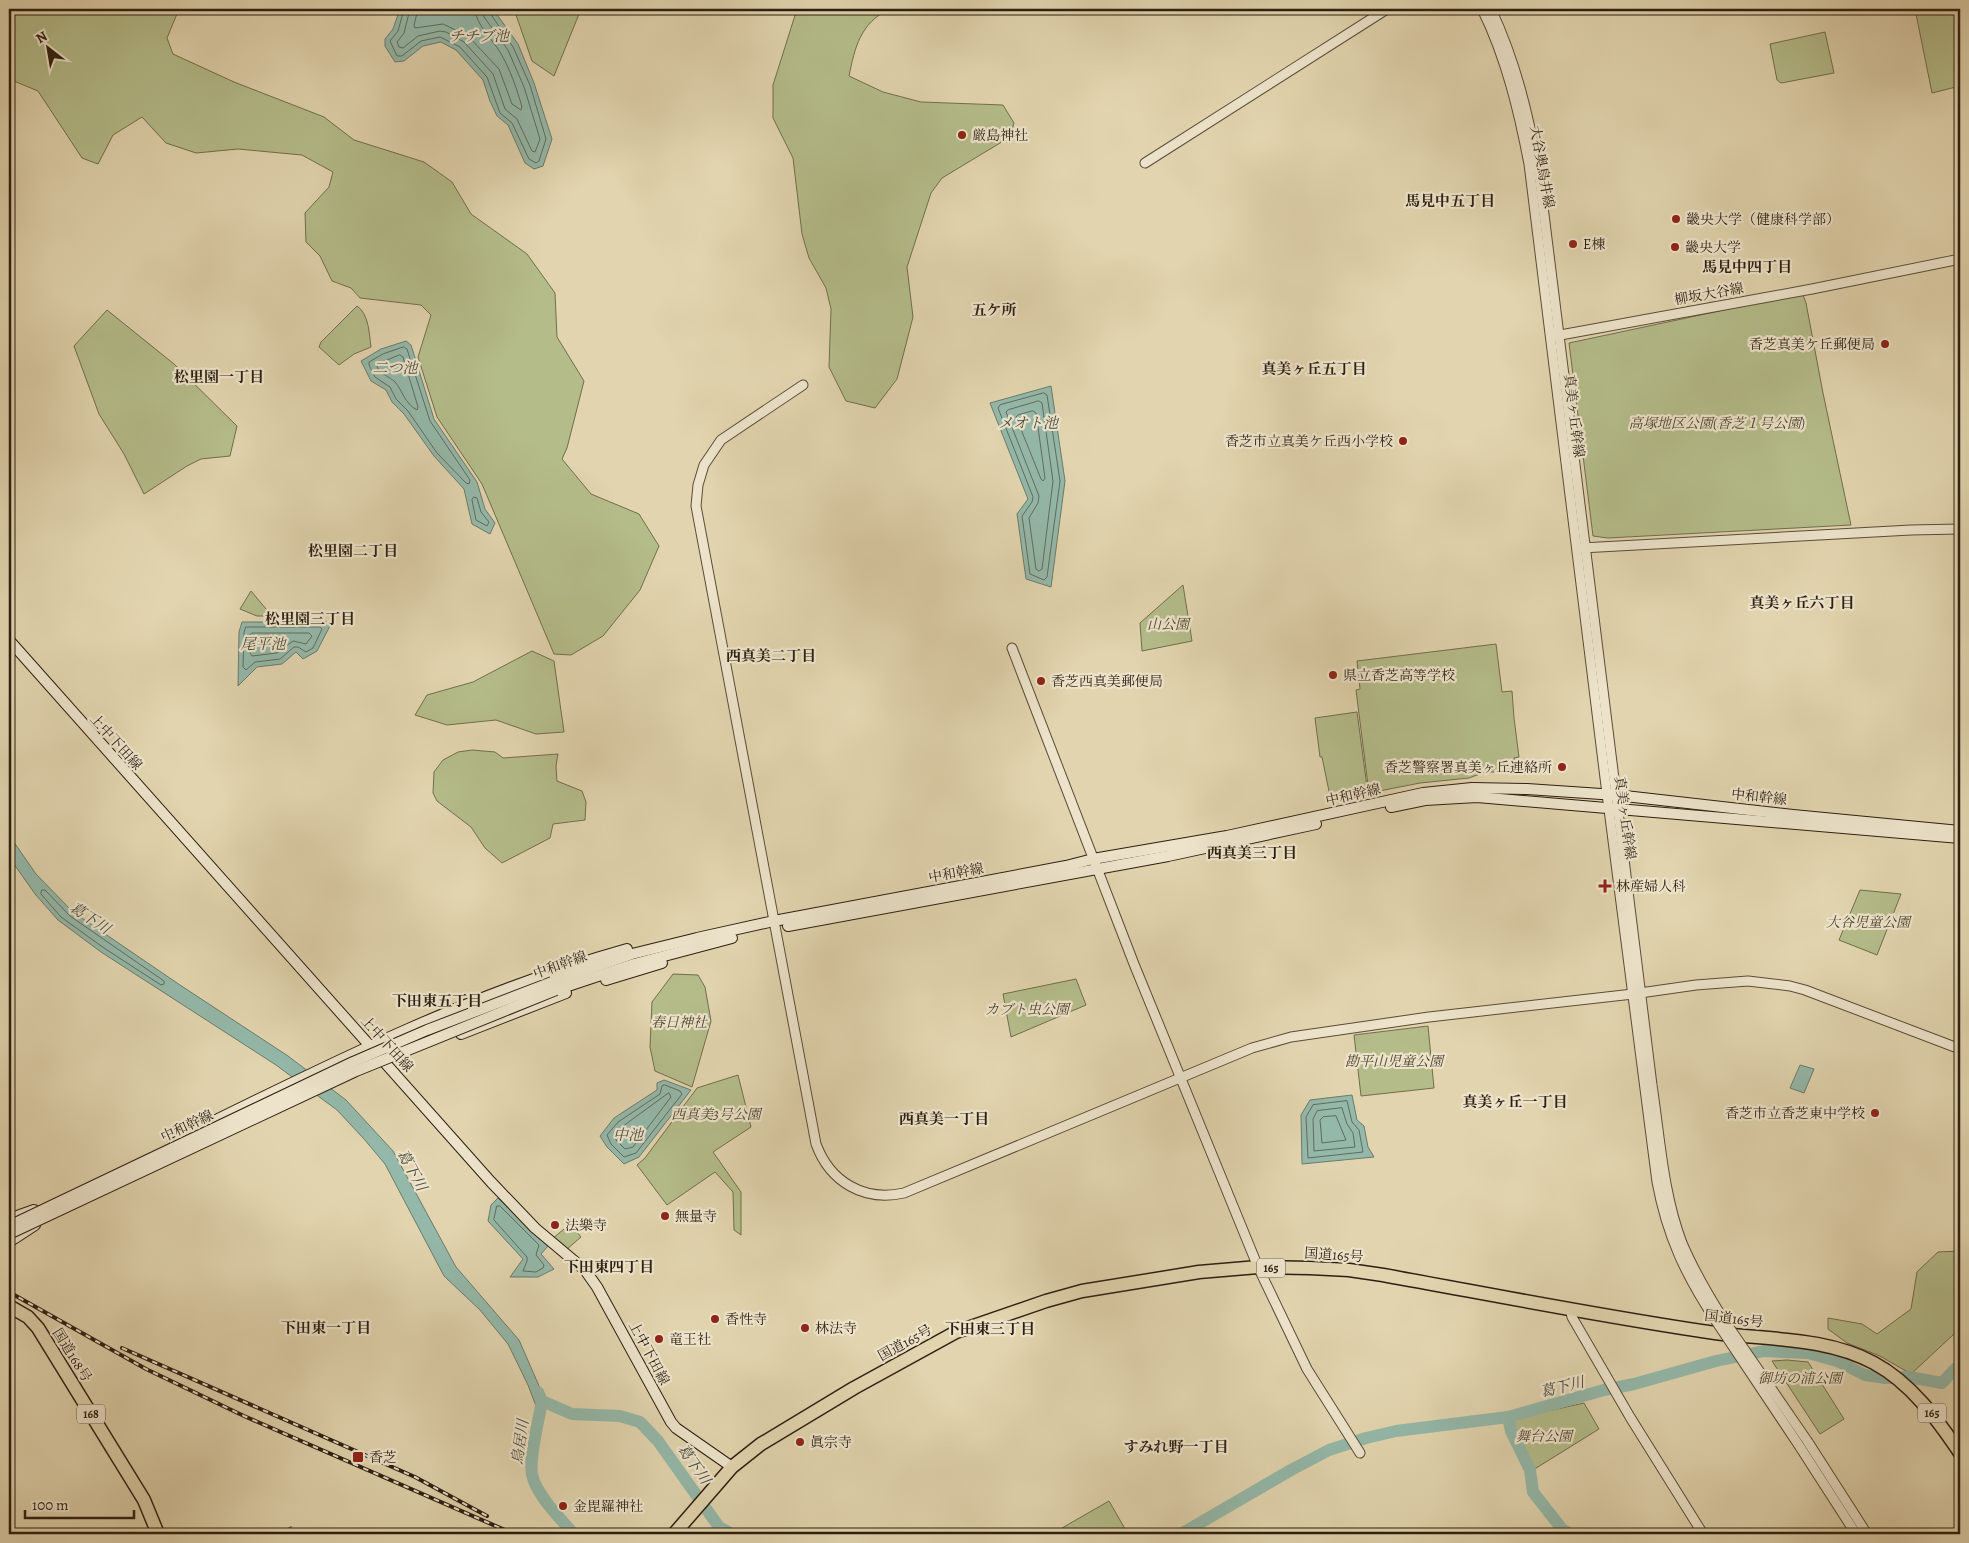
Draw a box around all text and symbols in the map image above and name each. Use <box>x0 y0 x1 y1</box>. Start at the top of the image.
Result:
north arrow <box>22 22 72 72</box>
water label: チチブ池 <box>449 26 511 46</box>
text: N <box>32 27 51 48</box>
street label: 大谷奥鳥井線 <box>1525 124 1559 210</box>
place label: 厳島神社 <box>972 126 1028 145</box>
marker: 厳島神社 <box>956 129 968 141</box>
district label: 馬見中五丁目 <box>1405 191 1495 211</box>
place label: 畿央大学（健康科学部） <box>1686 210 1840 229</box>
marker: 畿央大学（健康科学部） <box>1670 213 1682 225</box>
place label: E棟 <box>1583 235 1605 254</box>
marker: E棟 <box>1567 238 1579 250</box>
place label: 畿央大学 <box>1685 238 1741 257</box>
marker: 畿央大学 <box>1669 241 1681 253</box>
district label: 馬見中四丁目 <box>1702 257 1792 277</box>
street label: 柳坂大谷線 <box>1673 279 1745 309</box>
district label: 五ケ所 <box>971 300 1017 320</box>
place label: 香芝真美ケ丘郵便局 <box>1749 335 1875 354</box>
marker: 香芝真美ケ丘郵便局 <box>1879 338 1891 350</box>
water label: 二つ池 <box>372 358 419 378</box>
district label: 真美ヶ丘五丁目 <box>1261 359 1367 379</box>
district label: 松里園一丁目 <box>174 367 264 387</box>
street label: 真美ヶ丘幹線 <box>1559 373 1589 459</box>
water label: メオト池 <box>998 413 1060 433</box>
park label: 高塚地区公園(香芝１号公園) <box>1629 414 1805 433</box>
place label: 香芝市立真美ケ丘西小学校 <box>1225 432 1393 451</box>
marker: 香芝市立真美ケ丘西小学校 <box>1397 435 1409 447</box>
district label: 松里園二丁目 <box>308 541 398 561</box>
district label: 真美ヶ丘六丁目 <box>1749 593 1855 613</box>
district label: 松里園三丁目 <box>265 609 355 629</box>
park label: 山公園 <box>1147 615 1191 634</box>
water label: 尾平池 <box>240 634 287 654</box>
district label: 西真美二丁目 <box>726 646 816 666</box>
place label: 県立香芝高等学校 <box>1343 666 1455 685</box>
marker: 県立香芝高等学校 <box>1327 669 1339 681</box>
place label: 香芝西真美郵便局 <box>1051 672 1163 691</box>
marker: 香芝西真美郵便局 <box>1035 675 1047 687</box>
street label: 上中下田線 <box>86 710 146 774</box>
place label: 香芝警察署真美ヶ丘連絡所 <box>1384 758 1552 777</box>
marker: 香芝警察署真美ヶ丘連絡所 <box>1556 761 1568 773</box>
street label: 真美ヶ丘幹線 <box>1610 775 1640 861</box>
street label: 中和幹線 <box>1324 779 1382 811</box>
street label: 中和幹線 <box>1730 785 1788 809</box>
district label: 西真美三丁目 <box>1207 843 1297 863</box>
street label: 中和幹線 <box>927 859 985 887</box>
place label: 林産婦人科 <box>1616 877 1686 896</box>
marker: 林産婦人科 <box>1598 879 1612 893</box>
water label: 葛下川 <box>66 897 116 940</box>
park label: 大谷児童公園 <box>1826 913 1912 932</box>
street label: 中和幹線 <box>530 946 590 984</box>
district label: 下田東五丁目 <box>392 991 482 1011</box>
park label: カブト虫公園 <box>985 1000 1071 1019</box>
street label: 上中下田線 <box>357 1012 417 1076</box>
park label: 春日神社 <box>651 1013 708 1032</box>
park label: 勘平山児童公園 <box>1345 1052 1445 1071</box>
district label: 真美ヶ丘一丁目 <box>1462 1092 1568 1112</box>
place label: 香芝市立香芝東中学校 <box>1725 1104 1865 1123</box>
park label: 西真美3号公園 <box>671 1105 763 1124</box>
street label: 中和幹線 <box>158 1106 216 1146</box>
marker: 香芝市立香芝東中学校 <box>1869 1107 1881 1119</box>
district label: 西真美一丁目 <box>899 1109 989 1129</box>
water label: 中池 <box>613 1125 645 1145</box>
water label: 葛下川 <box>392 1145 433 1196</box>
place label: 無量寺 <box>675 1207 717 1226</box>
marker: 無量寺 <box>659 1210 671 1222</box>
place label: 法樂寺 <box>565 1216 607 1235</box>
marker: 法樂寺 <box>549 1219 561 1231</box>
street label: 国道165号 <box>1304 1243 1364 1267</box>
district label: 下田東四丁目 <box>564 1257 654 1277</box>
road number: 165 <box>1257 1258 1285 1278</box>
street label: 国道165号 <box>1703 1306 1765 1332</box>
place label: 香性寺 <box>725 1310 767 1329</box>
marker: 香性寺 <box>709 1313 721 1325</box>
district label: 下田東一丁目 <box>281 1318 371 1338</box>
street label: 上中下田線 <box>624 1318 674 1388</box>
place label: 林法寺 <box>815 1319 857 1338</box>
district label: 下田東三丁目 <box>945 1319 1035 1339</box>
street label: 国道165号 <box>874 1320 936 1366</box>
marker: 林法寺 <box>799 1322 811 1334</box>
street label: 国道168号 <box>48 1325 96 1385</box>
place label: 竜王社 <box>669 1330 711 1349</box>
marker: 竜王社 <box>653 1333 665 1345</box>
park label: 御坊の浦公園 <box>1758 1369 1844 1388</box>
water label: 葛下川 <box>1538 1371 1588 1402</box>
road number: 165 <box>1918 1404 1946 1422</box>
road number: 168 <box>77 1405 105 1424</box>
water label: 鳥居川 <box>507 1416 533 1466</box>
park label: 舞台公園 <box>1516 1427 1574 1446</box>
place label: 眞宗寺 <box>810 1433 852 1452</box>
marker: 眞宗寺 <box>794 1436 806 1448</box>
district label: すみれ野一丁目 <box>1123 1437 1229 1457</box>
water label: 葛下川 <box>673 1440 716 1490</box>
place label: 香芝 <box>369 1448 397 1467</box>
marker: 香芝 <box>351 1450 365 1464</box>
scale bar <box>25 1488 134 1520</box>
text: 100 m <box>32 1495 69 1515</box>
place label: 金毘羅神社 <box>573 1497 643 1516</box>
marker: 金毘羅神社 <box>557 1500 569 1512</box>

